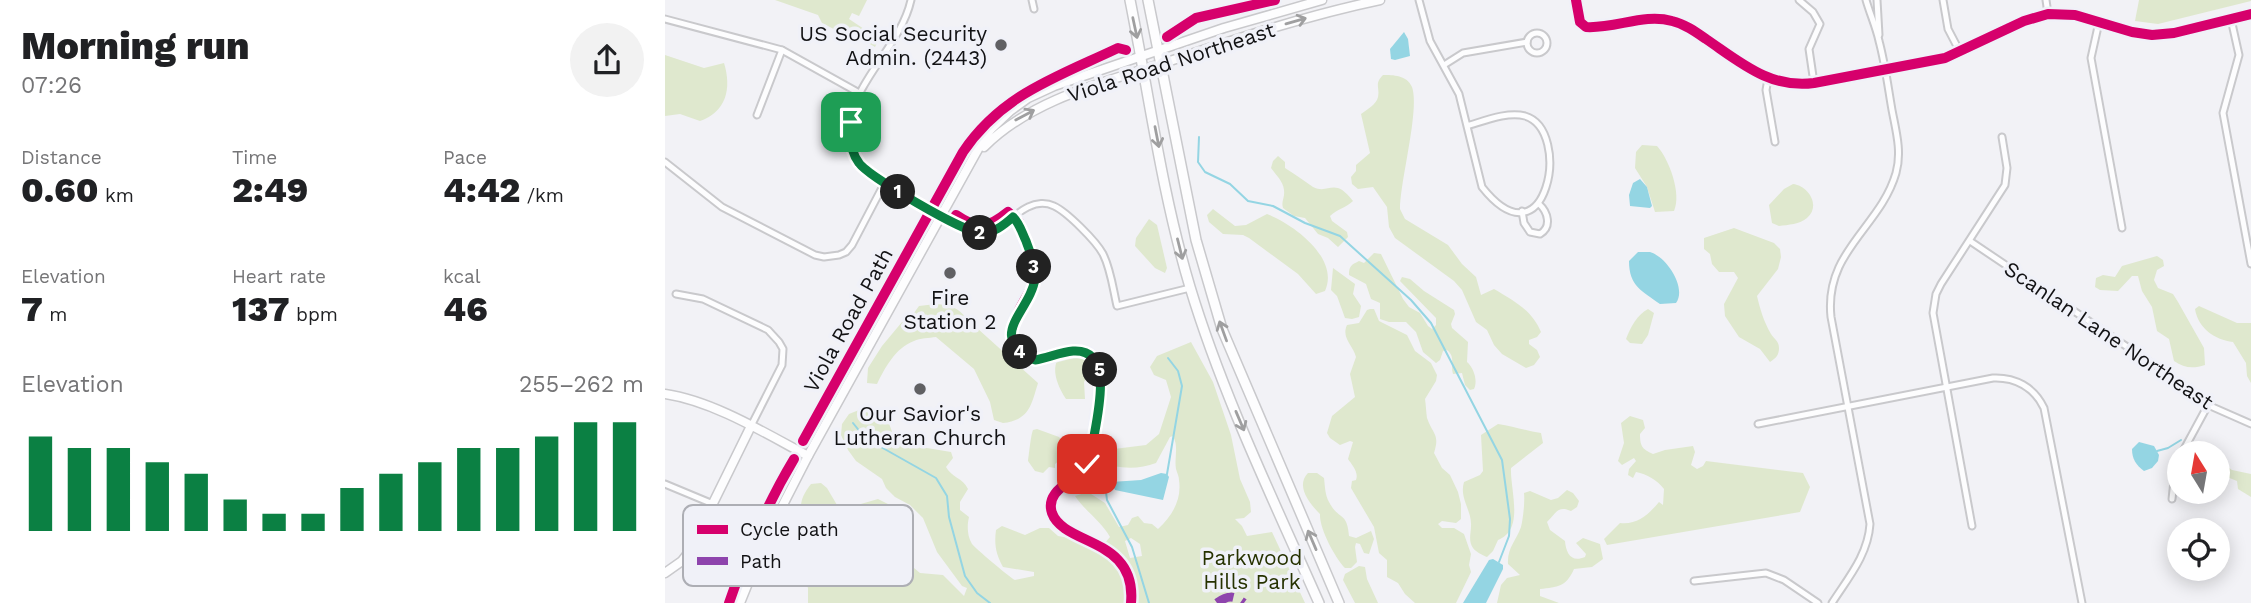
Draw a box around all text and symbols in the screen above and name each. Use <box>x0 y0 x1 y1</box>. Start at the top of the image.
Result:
one-way arrow <box>1285 13 1307 26</box>
one-way arrow <box>1129 16 1143 39</box>
street label: Viola Road Northeast <box>1064 17 1278 107</box>
place label: US Social Security Admin. (2443) <box>799 21 987 70</box>
button: share <box>570 23 644 97</box>
text: Morning run <box>21 24 250 68</box>
marker: US Social Security Admin. (2443) <box>993 37 1009 53</box>
text: 07:26 <box>21 72 82 99</box>
pin <box>821 92 881 152</box>
icon: arrive <box>832 103 870 141</box>
one-way arrow <box>1014 107 1035 121</box>
one-way arrow <box>1150 125 1164 148</box>
text: Distance <box>21 146 102 169</box>
text: Time <box>232 146 277 169</box>
text: Pace <box>443 146 487 169</box>
text: 0.60 <box>21 169 98 211</box>
text: 2:49 <box>232 169 308 211</box>
text: 4:42 <box>443 169 520 211</box>
pin: 1 <box>881 174 915 210</box>
text: 1 <box>893 180 902 203</box>
text: km <box>98 184 134 207</box>
text: /km <box>520 184 564 207</box>
pin: 2 <box>963 216 997 250</box>
text: 2 <box>974 221 985 244</box>
one-way arrow <box>1174 237 1187 260</box>
street label: Viola Road Path <box>798 243 898 397</box>
pin: 3 <box>1017 250 1051 284</box>
text: 3 <box>1028 255 1039 278</box>
street label: Scanlan Lane Northeast <box>2000 256 2218 414</box>
text: Elevation <box>21 265 106 288</box>
text: Heart rate <box>232 265 326 288</box>
text: kcal <box>443 265 481 288</box>
marker: Fire Station 2 <box>942 265 958 281</box>
place label: Fire Station 2 <box>903 285 997 334</box>
text: 7 <box>21 288 43 330</box>
text: 137 <box>232 288 290 330</box>
text: 46 <box>443 288 488 330</box>
text: m <box>43 303 67 326</box>
text: bpm <box>290 303 338 326</box>
one-way arrow <box>1216 320 1229 342</box>
pin: 4 <box>1003 334 1037 370</box>
text: 4 <box>1013 340 1026 363</box>
pin: 5 <box>1083 352 1117 388</box>
text: 5 <box>1094 358 1105 381</box>
text: Elevation <box>21 371 124 398</box>
text: 255–262 m <box>519 371 644 398</box>
marker: Our Savior's Lutheran Church <box>912 381 928 397</box>
place label: Our Savior's Lutheran Church <box>834 401 1006 450</box>
one-way arrow <box>1234 409 1247 431</box>
pin <box>1057 434 1117 494</box>
north arrow <box>2167 441 2229 504</box>
map controls <box>2167 441 2230 581</box>
icon: check <box>1068 445 1106 483</box>
legend <box>683 505 913 586</box>
text: Cycle path <box>740 518 839 541</box>
button: locate <box>2167 518 2230 581</box>
one-way arrow <box>1305 530 1318 552</box>
park label: Parkwood Hills Park <box>1202 545 1302 594</box>
text: Path <box>740 550 782 573</box>

